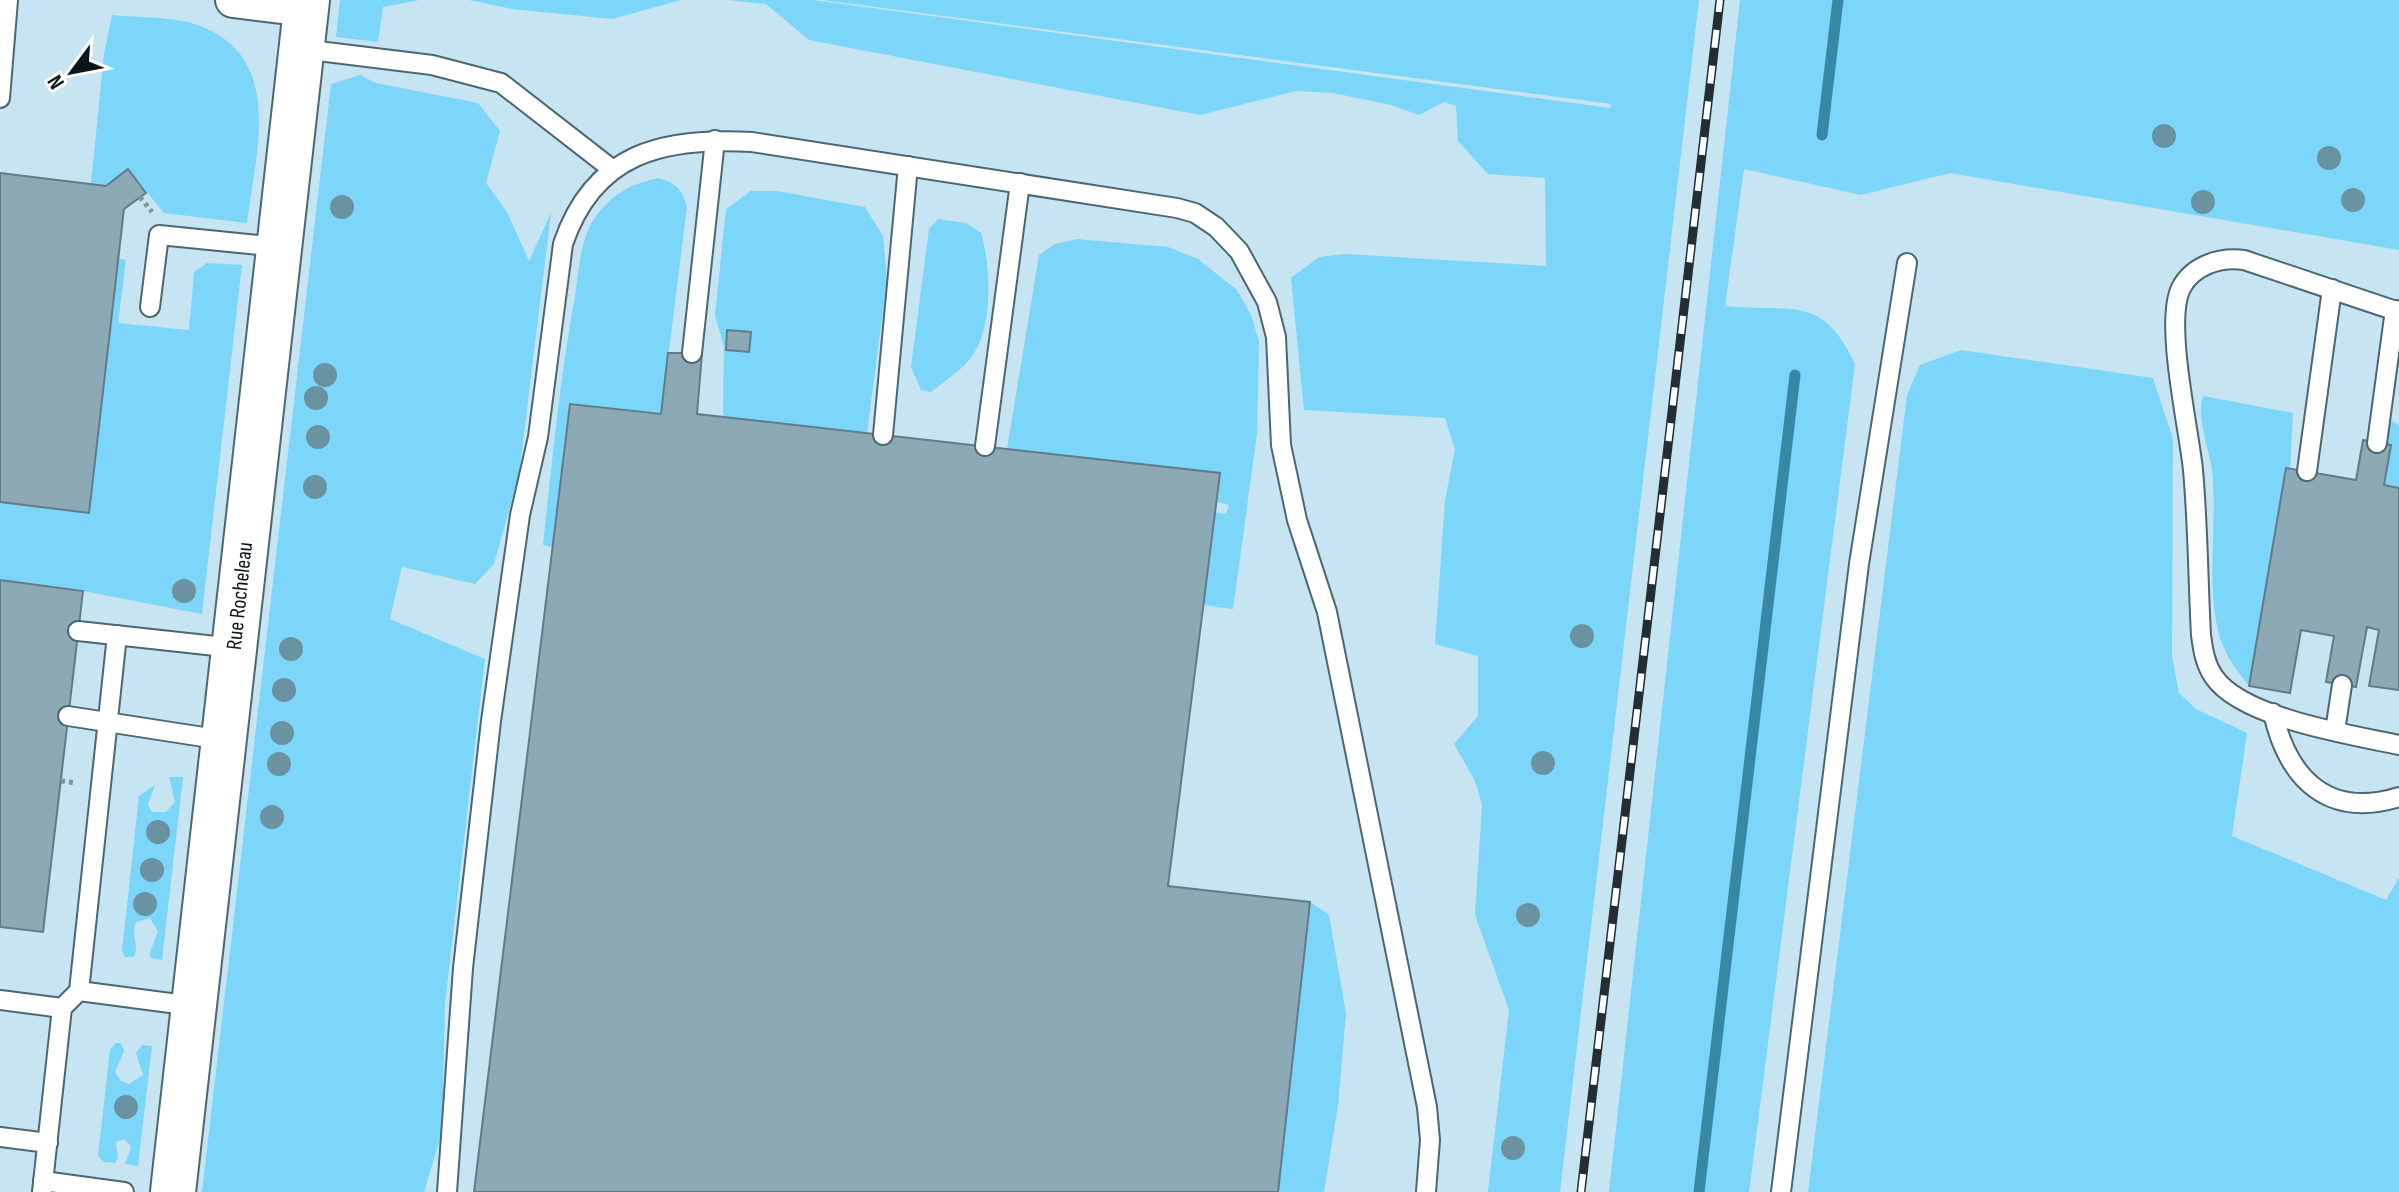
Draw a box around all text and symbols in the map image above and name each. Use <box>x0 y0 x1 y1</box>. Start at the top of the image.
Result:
north arrow <box>32 32 112 112</box>
text: N <box>42 70 71 94</box>
street label: Rue Rocheleau <box>221 541 259 651</box>

